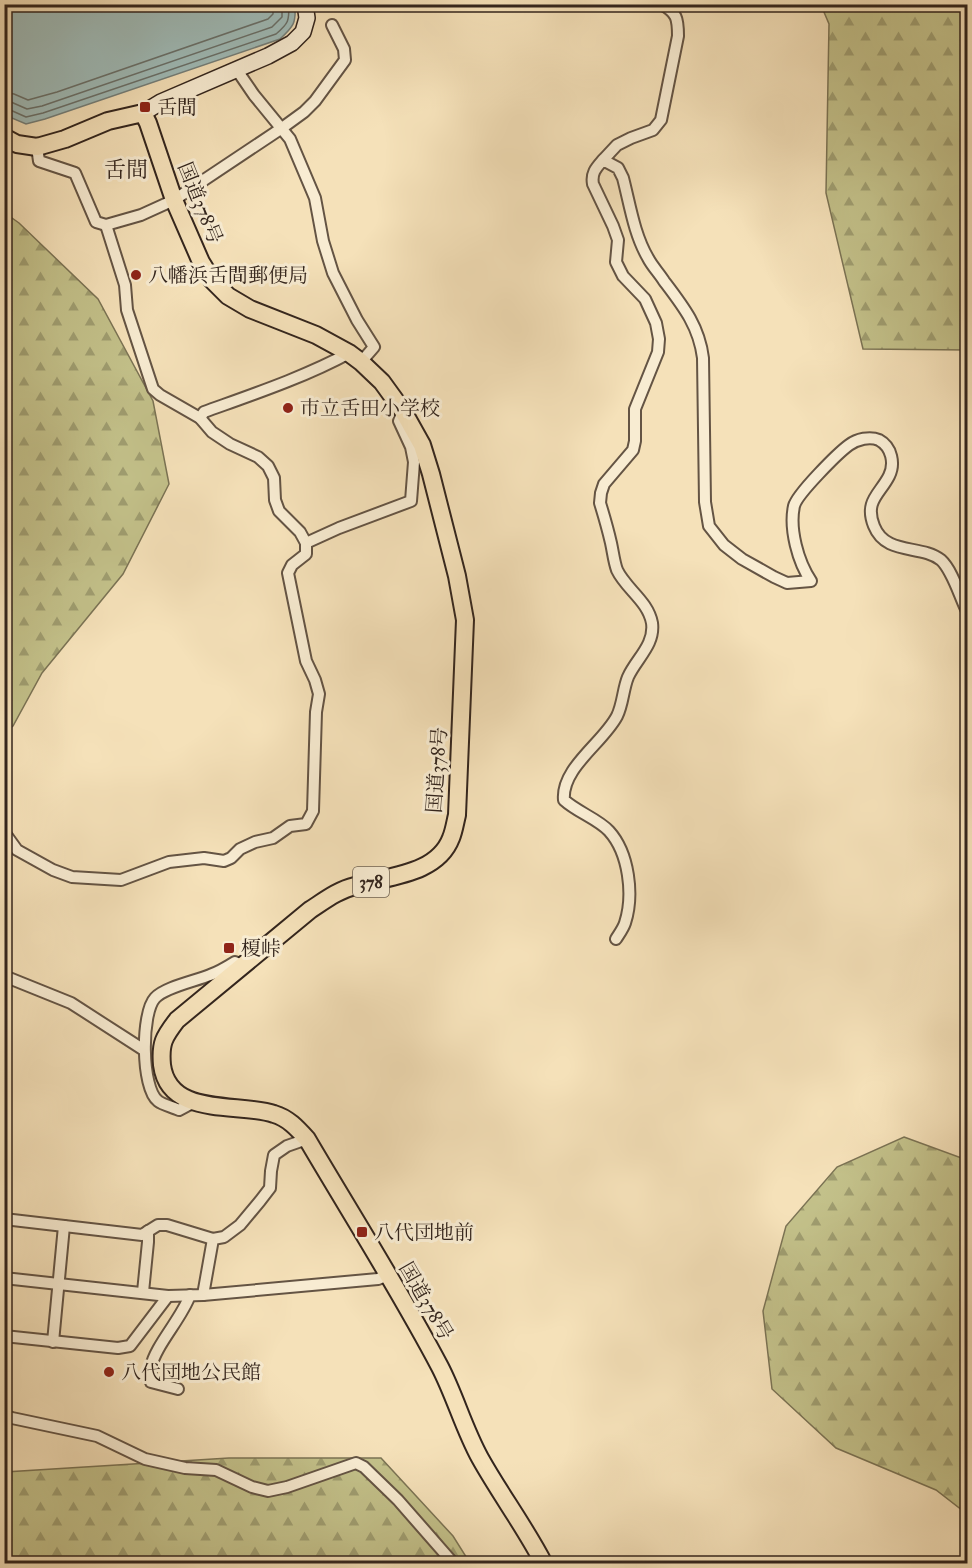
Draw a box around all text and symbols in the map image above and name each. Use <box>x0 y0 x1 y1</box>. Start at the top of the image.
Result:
place label: 舌間 <box>157 95 197 120</box>
marker: 舌間 <box>138 100 152 114</box>
district label: 舌間 <box>104 156 148 184</box>
street label: 国道378号 <box>172 158 228 248</box>
place label: 八幡浜舌間郵便局 <box>148 263 308 288</box>
marker: 八幡浜舌間郵便局 <box>129 268 143 282</box>
place label: 市立舌田小学校 <box>300 396 440 421</box>
marker: 市立舌田小学校 <box>281 401 295 415</box>
street label: 国道378号 <box>422 726 452 814</box>
road number: 378 <box>353 867 389 897</box>
place label: 榎峠 <box>241 936 281 961</box>
marker: 榎峠 <box>222 941 236 955</box>
place label: 八代団地前 <box>374 1220 474 1245</box>
marker: 八代団地前 <box>355 1225 369 1239</box>
street label: 国道378号 <box>394 1257 458 1345</box>
place label: 八代団地公民館 <box>121 1360 261 1385</box>
marker: 八代団地公民館 <box>102 1365 116 1379</box>

